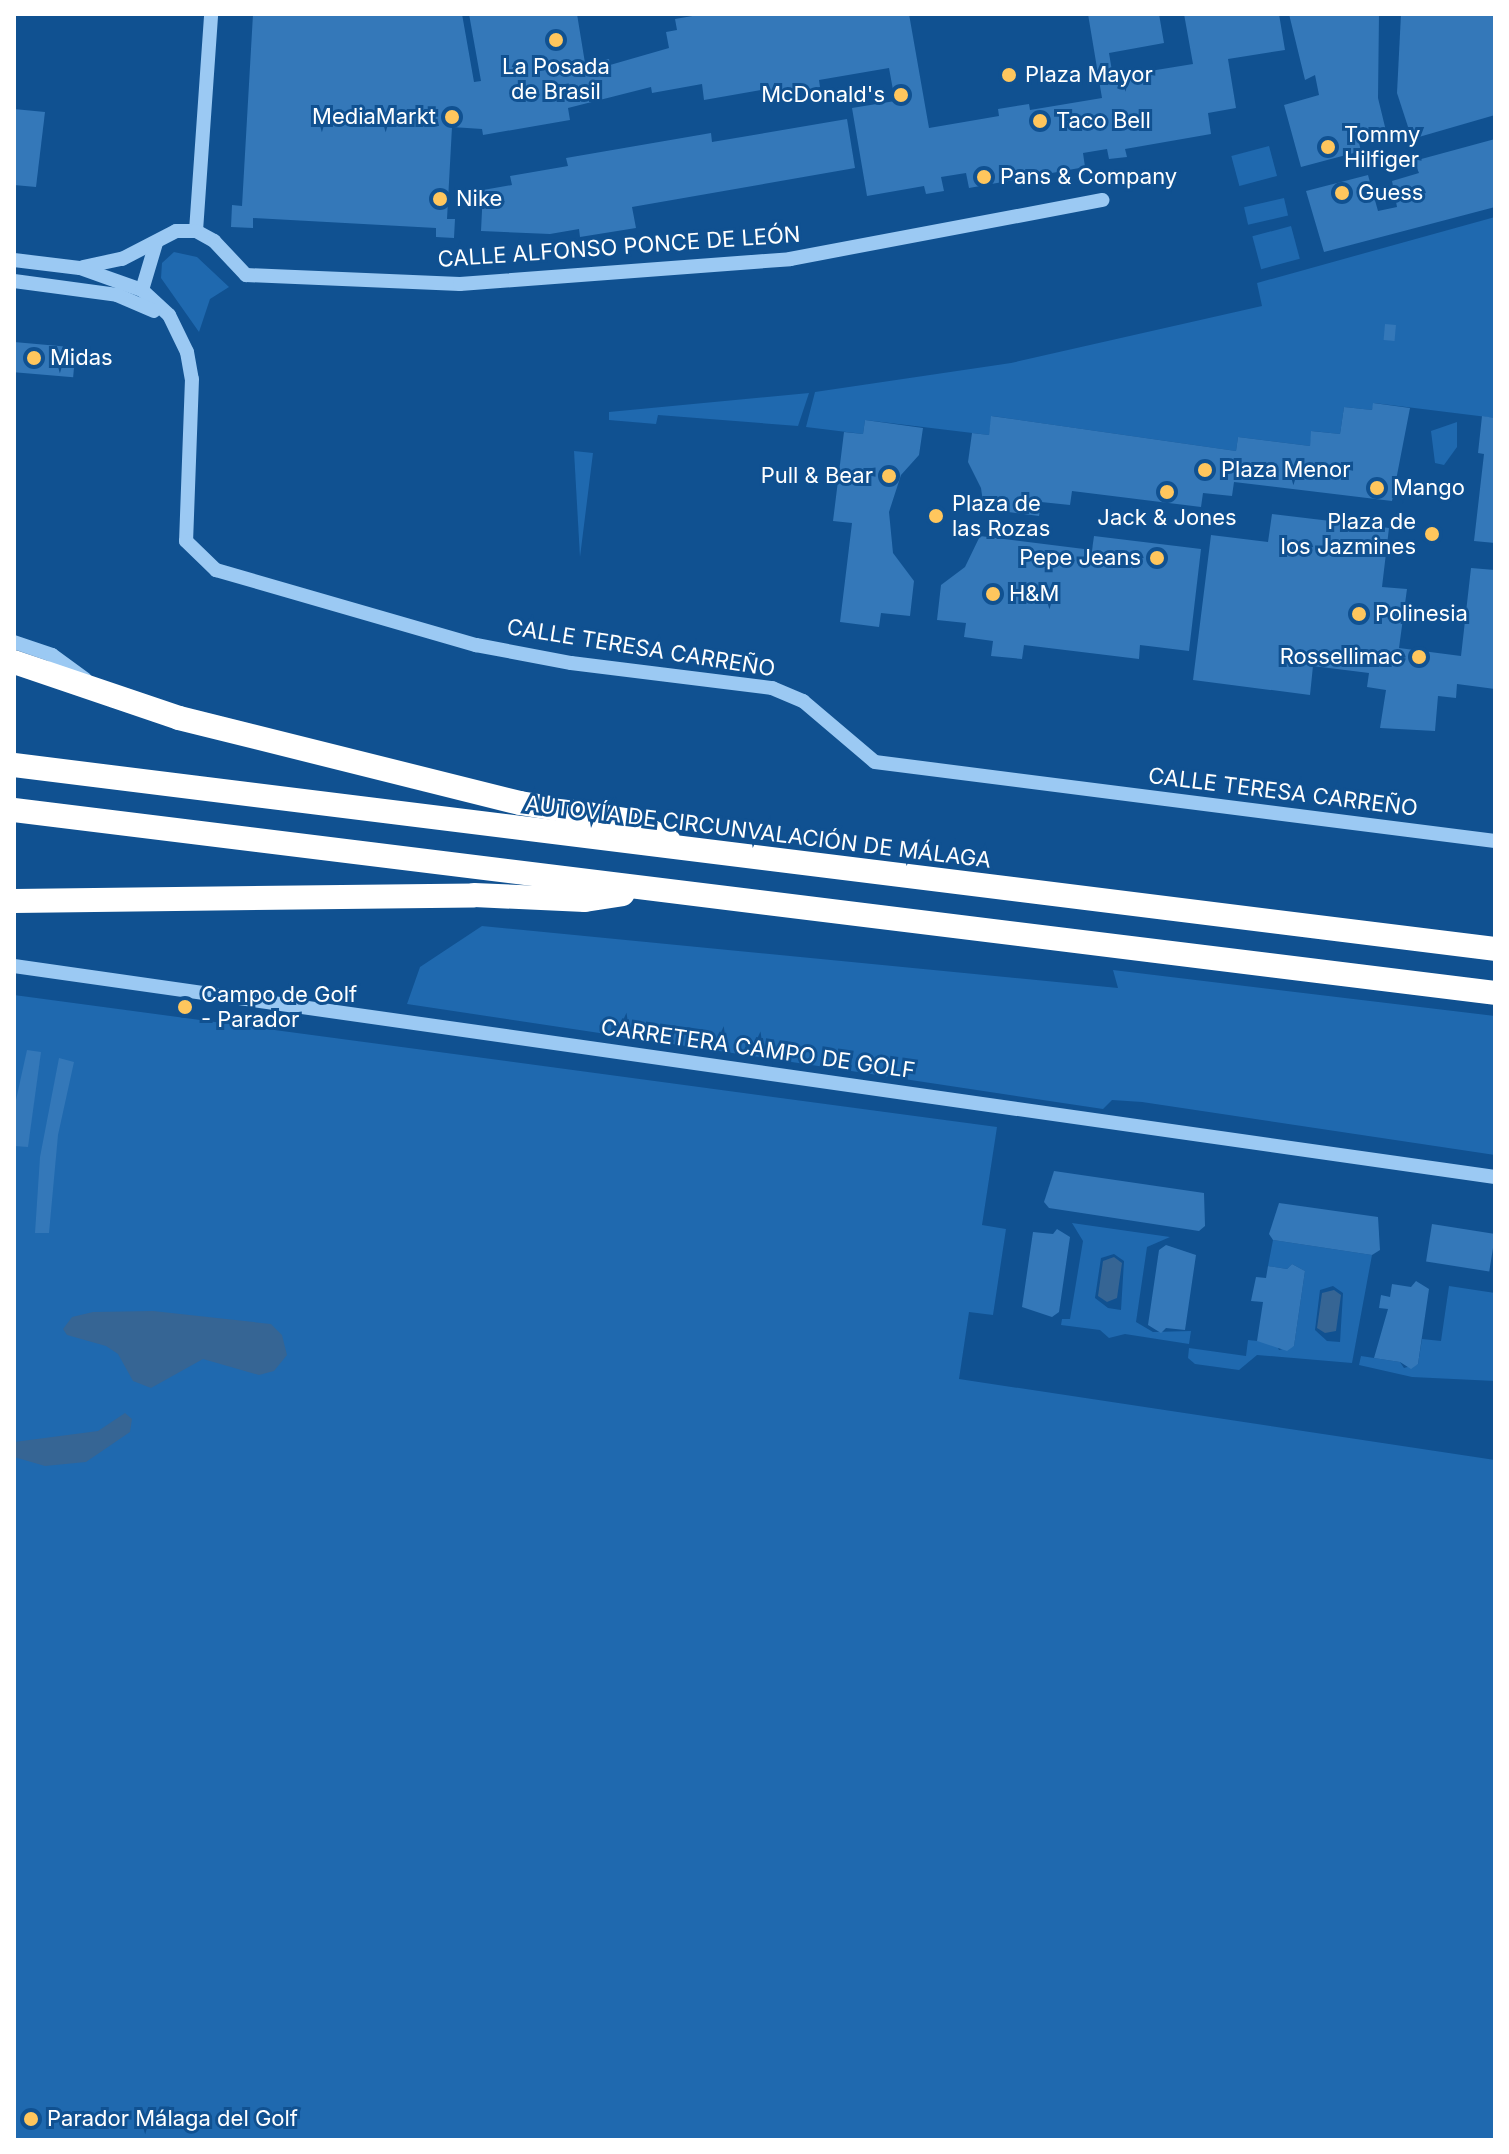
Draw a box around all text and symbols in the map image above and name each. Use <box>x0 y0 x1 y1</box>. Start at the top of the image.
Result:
marker: La Posada de Brasil <box>547 31 565 49</box>
place label: La Posada de Brasil <box>502 53 610 104</box>
place label: Plaza Mayor <box>1025 62 1153 88</box>
marker: Plaza Mayor <box>1000 66 1018 84</box>
place label: McDonald's <box>761 82 885 108</box>
marker: McDonald's <box>892 86 910 104</box>
place label: MediaMarkt <box>312 104 436 130</box>
marker: MediaMarkt <box>443 108 461 126</box>
place label: Taco Bell <box>1056 108 1151 134</box>
marker: Taco Bell <box>1031 112 1049 130</box>
place label: Tommy Hilfiger <box>1344 121 1420 172</box>
marker: Tommy Hilfiger <box>1319 138 1337 156</box>
place label: Pans & Company <box>1000 164 1177 190</box>
marker: Pans & Company <box>975 168 993 186</box>
place label: Guess <box>1358 180 1423 206</box>
marker: Guess <box>1333 184 1351 202</box>
place label: Nike <box>456 186 502 212</box>
marker: Nike <box>431 190 449 208</box>
street label: CALLE ALFONSO PONCE DE LEÓN <box>437 221 801 273</box>
place label: Midas <box>50 345 113 371</box>
marker: Midas <box>25 349 43 367</box>
place label: Plaza Menor <box>1221 457 1351 483</box>
marker: Plaza Menor <box>1196 461 1214 479</box>
place label: Pull & Bear <box>761 463 873 489</box>
marker: Pull & Bear <box>880 467 898 485</box>
place label: Mango <box>1393 475 1465 501</box>
marker: Mango <box>1368 479 1386 497</box>
marker: Jack & Jones <box>1158 483 1176 501</box>
place label: Plaza de las Rozas <box>952 490 1050 542</box>
place label: Jack & Jones <box>1097 505 1237 531</box>
marker: Plaza de las Rozas <box>927 507 945 525</box>
place label: Plaza de los Jazmines <box>1281 508 1416 560</box>
marker: Plaza de los Jazmines <box>1423 525 1441 543</box>
place label: Pepe Jeans <box>1019 545 1141 571</box>
marker: Pepe Jeans <box>1148 549 1166 567</box>
place label: H&M <box>1009 581 1059 607</box>
marker: H&M <box>984 585 1002 603</box>
place label: Polinesia <box>1375 601 1468 627</box>
marker: Polinesia <box>1350 605 1368 623</box>
street label: CALLE TERESA CARREÑO <box>505 614 777 682</box>
place label: Rossellimac <box>1280 644 1403 670</box>
marker: Rossellimac <box>1410 648 1428 666</box>
street label: CALLE TERESA CARREÑO <box>1147 762 1419 822</box>
street label: AUTOVÍA DE CIRCUNVALACIÓN DE MÁLAGA <box>524 790 992 874</box>
place label: Campo de Golf - Parador <box>201 981 357 1032</box>
marker: Campo de Golf - Parador <box>176 998 194 1016</box>
street label: CARRETERA CAMPO DE GOLF <box>599 1014 917 1084</box>
place label: Parador Málaga del Golf <box>47 2106 298 2132</box>
marker: Parador Málaga del Golf <box>22 2110 40 2128</box>

